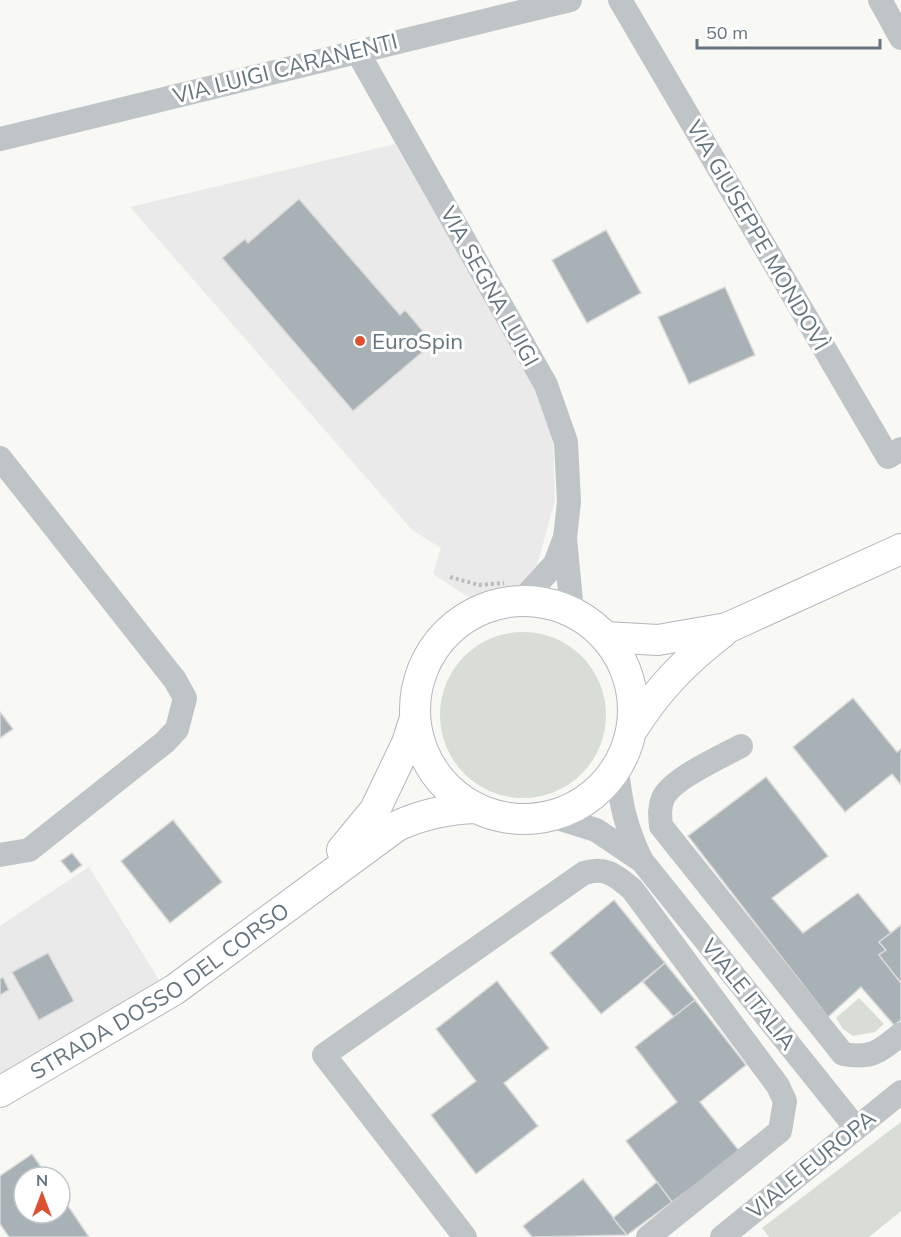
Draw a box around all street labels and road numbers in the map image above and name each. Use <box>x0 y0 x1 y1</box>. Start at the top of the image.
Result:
street label: VIA LUIGI CARANENTI <box>170 27 400 109</box>
street label: VIA GIUSEPPE MONDOVÌ <box>681 115 835 355</box>
street label: VIA SEGNA LUIGI <box>434 201 546 371</box>
street label: STRADA DOSSO DEL CORSO <box>25 896 295 1085</box>
street label: VIALE ITALIA <box>696 933 802 1055</box>
street label: VIALE EUROPA <box>741 1103 881 1225</box>

